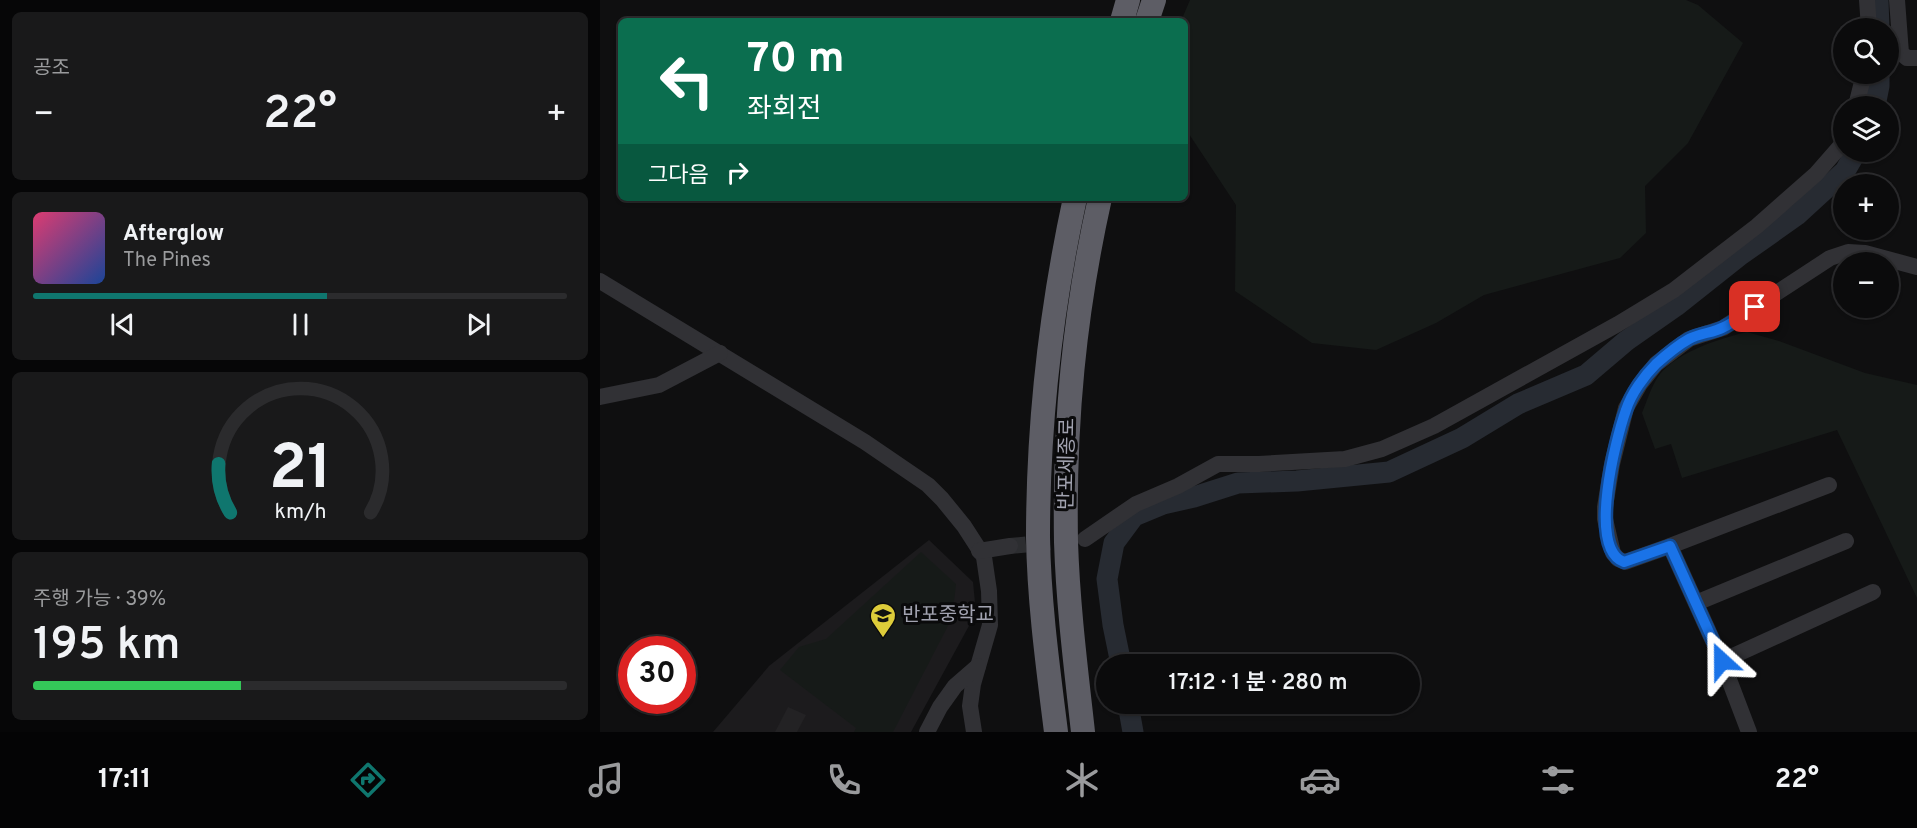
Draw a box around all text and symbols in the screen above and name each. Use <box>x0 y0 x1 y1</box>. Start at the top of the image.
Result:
map controls <box>1833 18 1899 318</box>
button: search <box>1833 18 1899 84</box>
text: 70 m <box>747 34 845 87</box>
icon: left <box>648 42 726 120</box>
text: 공조 <box>33 56 70 82</box>
text: 22° <box>263 87 337 144</box>
text: 좌회전 <box>747 93 822 127</box>
text: − <box>33 95 54 137</box>
text: + <box>546 95 567 137</box>
button: layers <box>1833 96 1899 162</box>
icon: right <box>721 156 754 189</box>
text: 그다음 <box>648 163 709 190</box>
button: + <box>1833 174 1899 240</box>
text: Afterglow <box>123 221 224 248</box>
text: The Pines <box>123 248 211 274</box>
button: − <box>1833 252 1899 318</box>
pin <box>1729 281 1780 332</box>
icon: arrive <box>1738 290 1771 323</box>
icon: previous <box>106 308 139 341</box>
icon: pause <box>284 308 317 341</box>
icon: next <box>462 308 495 341</box>
street label: 반포세종로 <box>1054 418 1082 510</box>
text: 21 <box>268 432 332 511</box>
text: km/h <box>274 499 326 526</box>
text: 주행 가능 · 39% <box>33 587 166 613</box>
school or university icon: 반포중학교 <box>868 601 898 639</box>
place label: 반포중학교 <box>902 603 994 629</box>
text: 195 km <box>33 618 181 675</box>
position arrow <box>1690 629 1754 693</box>
speed limit sign: 30 <box>618 636 696 714</box>
text: 17:12 · 1 분 · 280 m <box>1168 670 1348 697</box>
icon: directions <box>347 759 389 801</box>
icon: music <box>585 759 627 801</box>
icon: phone <box>823 759 865 801</box>
icon: climate <box>1061 759 1103 801</box>
icon: car <box>1299 759 1341 801</box>
icon: filters <box>1537 759 1579 801</box>
text: 17:11 <box>98 763 151 797</box>
text: 22° <box>1775 763 1819 797</box>

